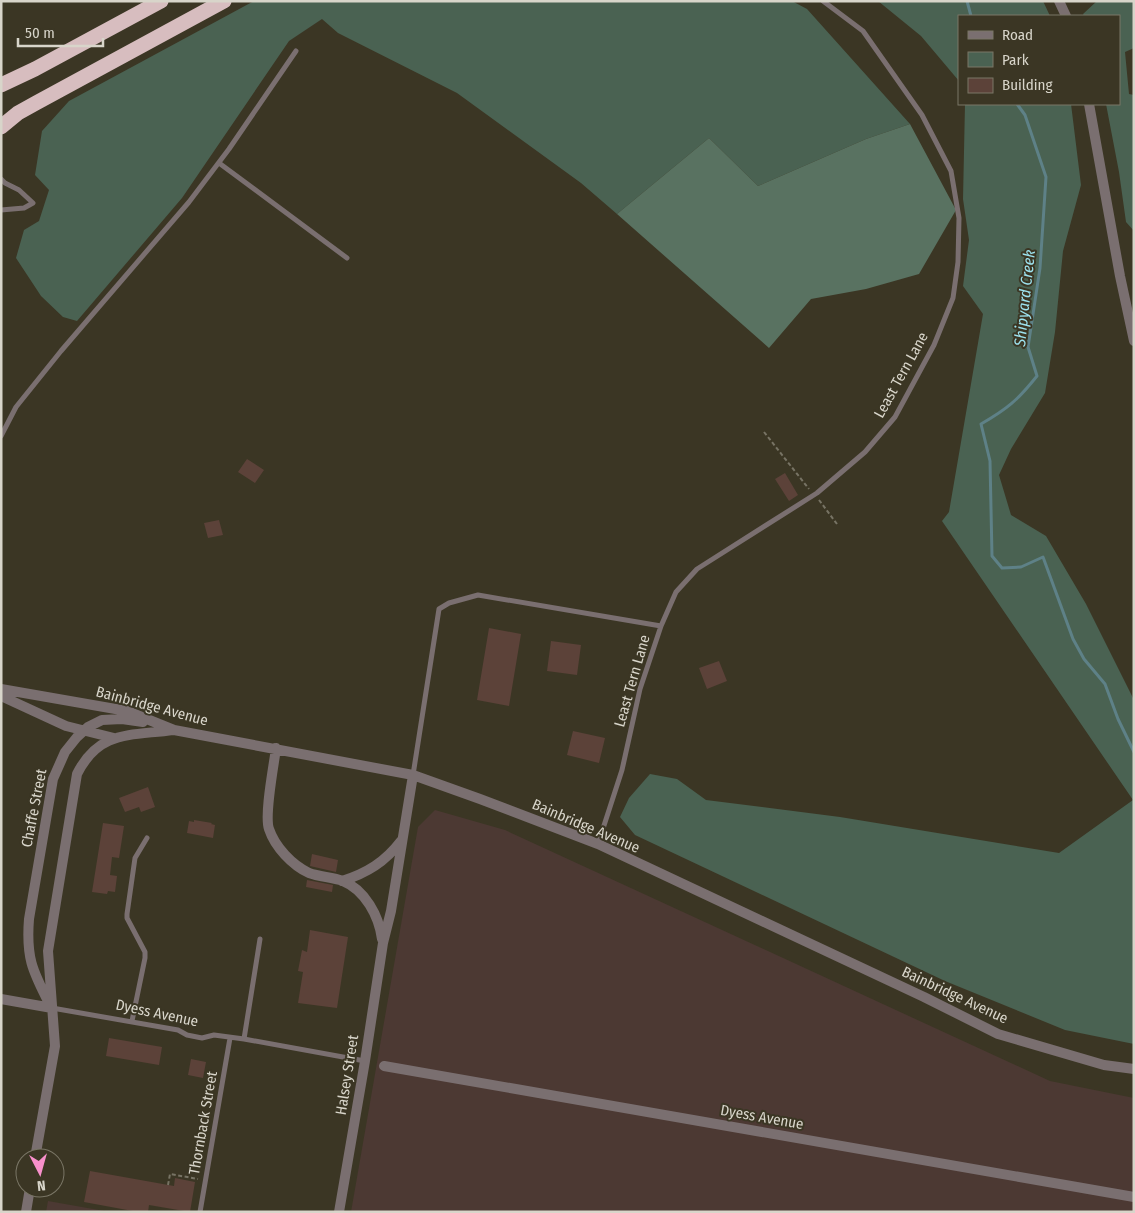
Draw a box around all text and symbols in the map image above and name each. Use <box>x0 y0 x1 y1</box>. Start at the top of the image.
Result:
scale bar <box>18 15 102 47</box>
legend <box>958 15 1120 105</box>
text: 50 m <box>25 24 55 42</box>
text: Road <box>1002 26 1033 44</box>
text: Park <box>1002 51 1029 69</box>
text: Building <box>1002 76 1053 94</box>
water label: Shipyard Creek <box>1010 249 1039 348</box>
street label: Least Tern Lane <box>870 329 932 421</box>
street label: Least Tern Lane <box>610 633 654 729</box>
street label: Bainbridge Avenue <box>94 682 210 730</box>
street label: Chaffe Street <box>18 767 50 849</box>
street label: Bainbridge Avenue <box>530 795 642 857</box>
street label: Bainbridge Avenue <box>899 963 1011 1027</box>
street label: Dyess Avenue <box>114 995 200 1031</box>
street label: Halsey Street <box>332 1033 362 1116</box>
street label: Thornback Street <box>185 1070 221 1176</box>
street label: Dyess Avenue <box>719 1101 805 1133</box>
north arrow <box>15 1148 65 1198</box>
text: N <box>36 1177 46 1194</box>

